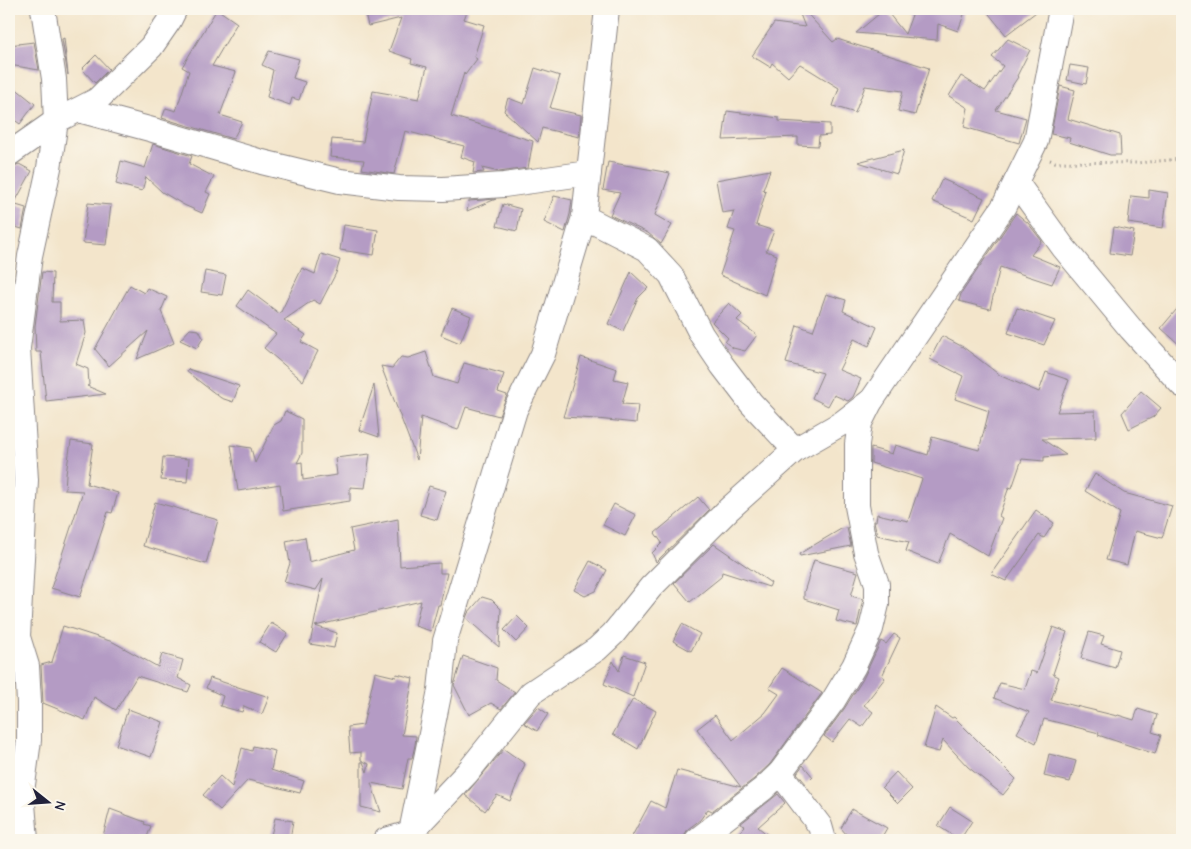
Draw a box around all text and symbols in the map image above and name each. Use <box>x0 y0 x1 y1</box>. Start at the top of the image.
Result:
north arrow <box>22 776 72 826</box>
text: N <box>50 799 69 813</box>

